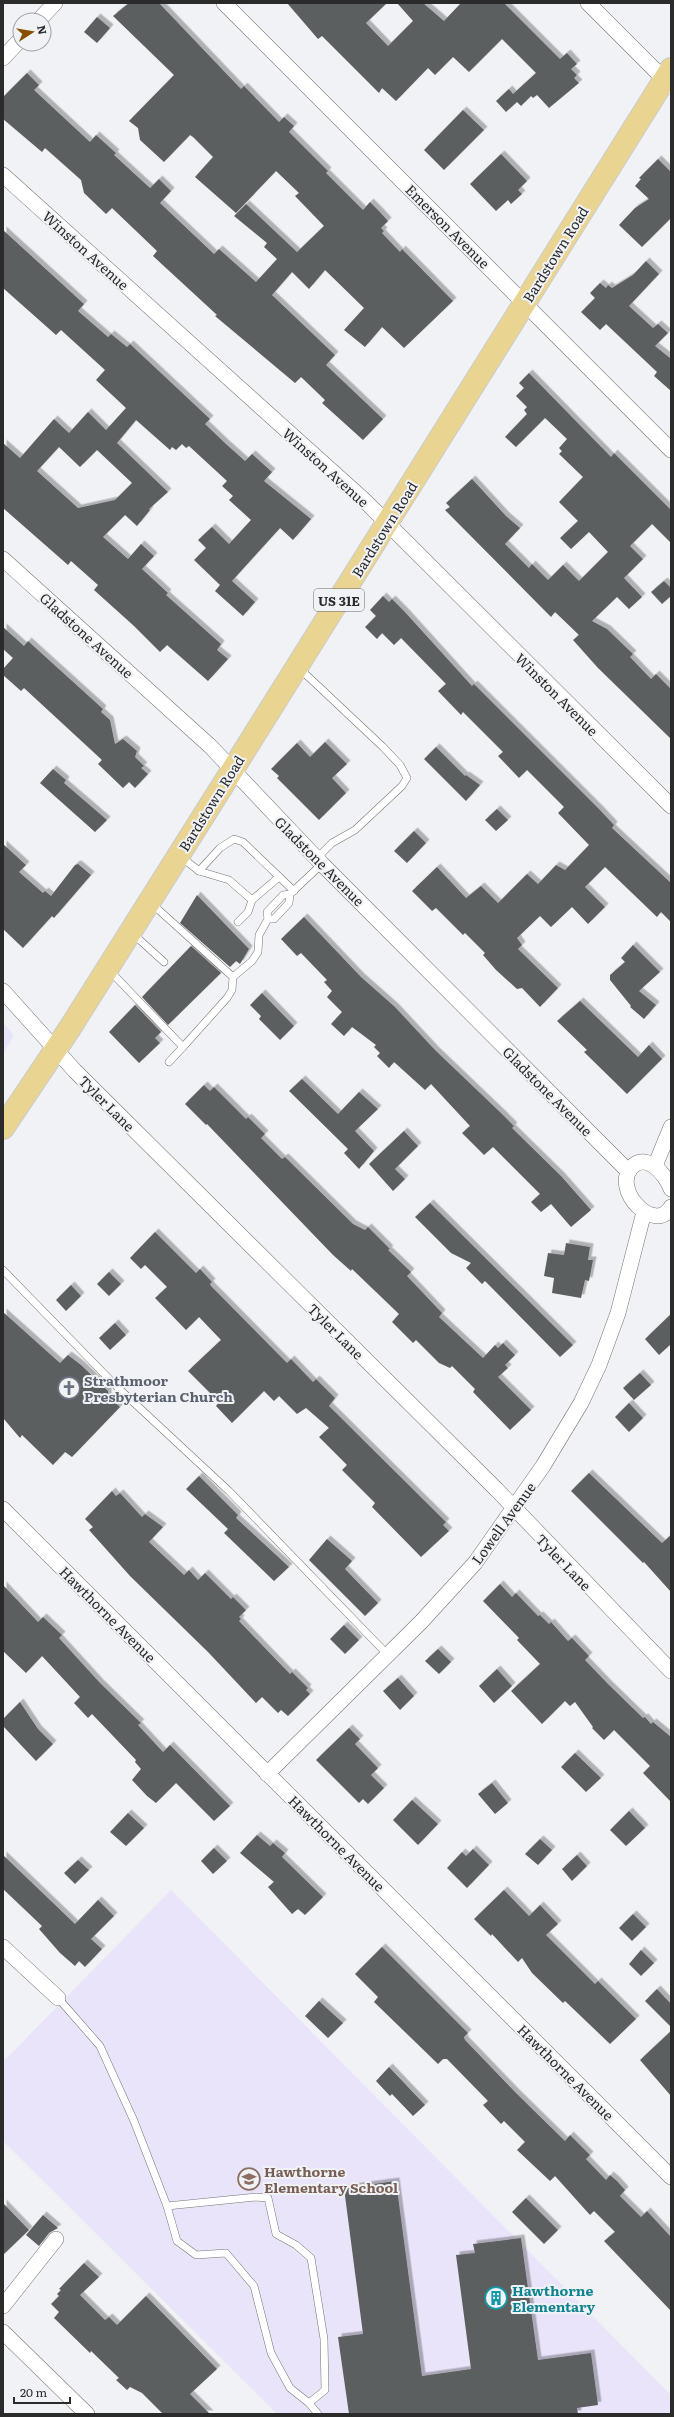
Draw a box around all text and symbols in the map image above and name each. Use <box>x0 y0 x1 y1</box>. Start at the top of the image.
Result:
north arrow <box>12 12 52 52</box>
text: N <box>34 24 52 36</box>
street label: Emerson Avenue <box>401 179 495 273</box>
street label: Bardstown Road <box>517 202 593 306</box>
street label: Winston Avenue <box>38 206 134 294</box>
street label: Winston Avenue <box>278 423 374 511</box>
street label: Bardstown Road <box>346 477 422 581</box>
street label: Gladstone Avenue <box>36 588 138 682</box>
road number: US 31E <box>314 589 364 611</box>
street label: Winston Avenue <box>511 648 603 740</box>
street label: Bardstown Road <box>173 751 249 855</box>
street label: Gladstone Avenue <box>271 812 369 910</box>
street label: Gladstone Avenue <box>499 1042 597 1140</box>
street label: Tyler Lane <box>75 1071 139 1135</box>
street label: Tyler Lane <box>304 1299 368 1363</box>
place label: Strathmoor Presbyterian Church <box>84 1370 233 1406</box>
church icon: Strathmoor Presbyterian Church <box>56 1375 82 1401</box>
street label: Lowell Avenue <box>466 1478 540 1568</box>
street label: Tyler Lane <box>532 1529 596 1595</box>
street label: Hawthorne Avenue <box>55 1561 161 1667</box>
street label: Hawthorne Avenue <box>284 1790 390 1896</box>
street label: Hawthorne Avenue <box>513 2019 619 2125</box>
place label: Hawthorne Elementary School <box>264 2161 398 2197</box>
school or university icon: Hawthorne Elementary School <box>236 2166 262 2192</box>
place label: Hawthorne Elementary <box>512 2280 596 2316</box>
building icon: Hawthorne Elementary <box>483 2285 509 2311</box>
scale bar <box>14 2379 70 2405</box>
text: 20 m <box>20 2383 47 2401</box>

